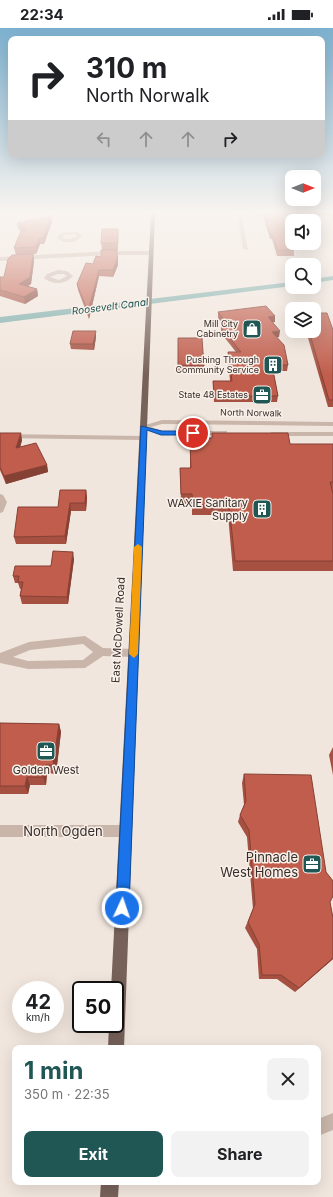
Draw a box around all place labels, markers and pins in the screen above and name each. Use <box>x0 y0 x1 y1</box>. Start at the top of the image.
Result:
place label: Mill City Cabinetry <box>197 318 238 339</box>
shop icon: Mill City Cabinetry <box>241 318 263 340</box>
place label: Pushing Through Community Service <box>176 354 259 375</box>
building icon: Pushing Through Community Service <box>262 354 284 376</box>
office icon: State 48 Estates <box>251 384 273 406</box>
place label: State 48 Estates <box>179 389 248 400</box>
pin <box>176 416 210 450</box>
place label: WAXIE Sanitary Supply <box>167 496 248 523</box>
building icon: WAXIE Sanitary Supply <box>251 498 273 520</box>
office icon: Golden West <box>35 740 57 762</box>
place label: Golden West <box>13 763 80 777</box>
place label: Pinnacle West Homes <box>220 849 298 880</box>
office icon: Pinnacle West Homes <box>301 853 323 875</box>

